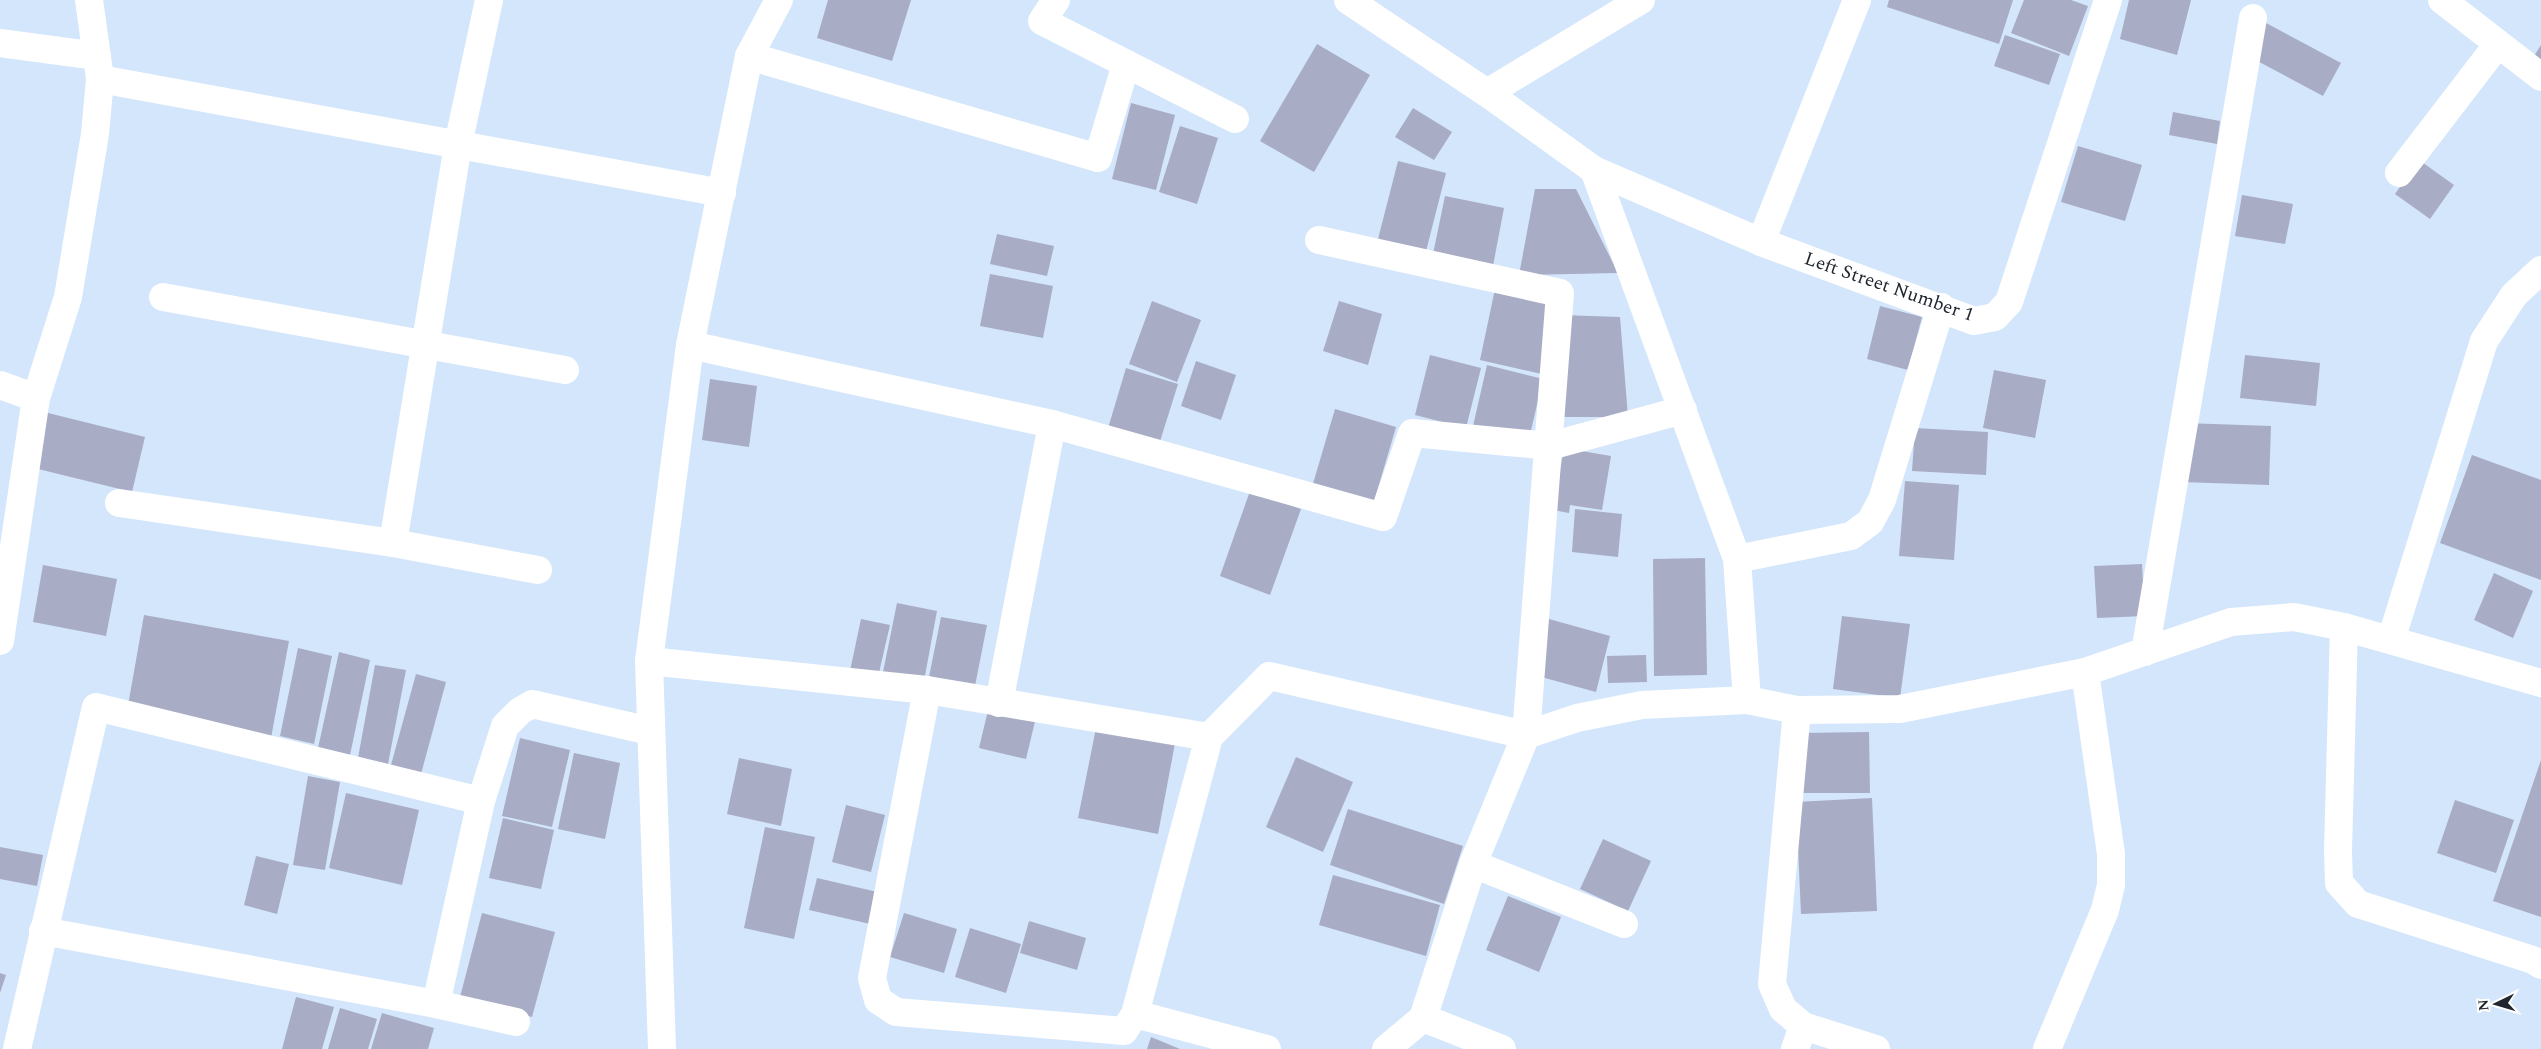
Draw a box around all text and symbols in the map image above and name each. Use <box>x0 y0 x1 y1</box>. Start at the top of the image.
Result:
street label: Left Street Number 1 <box>1800 244 1978 330</box>
north arrow <box>2471 979 2521 1029</box>
text: N <box>2473 998 2495 1012</box>

